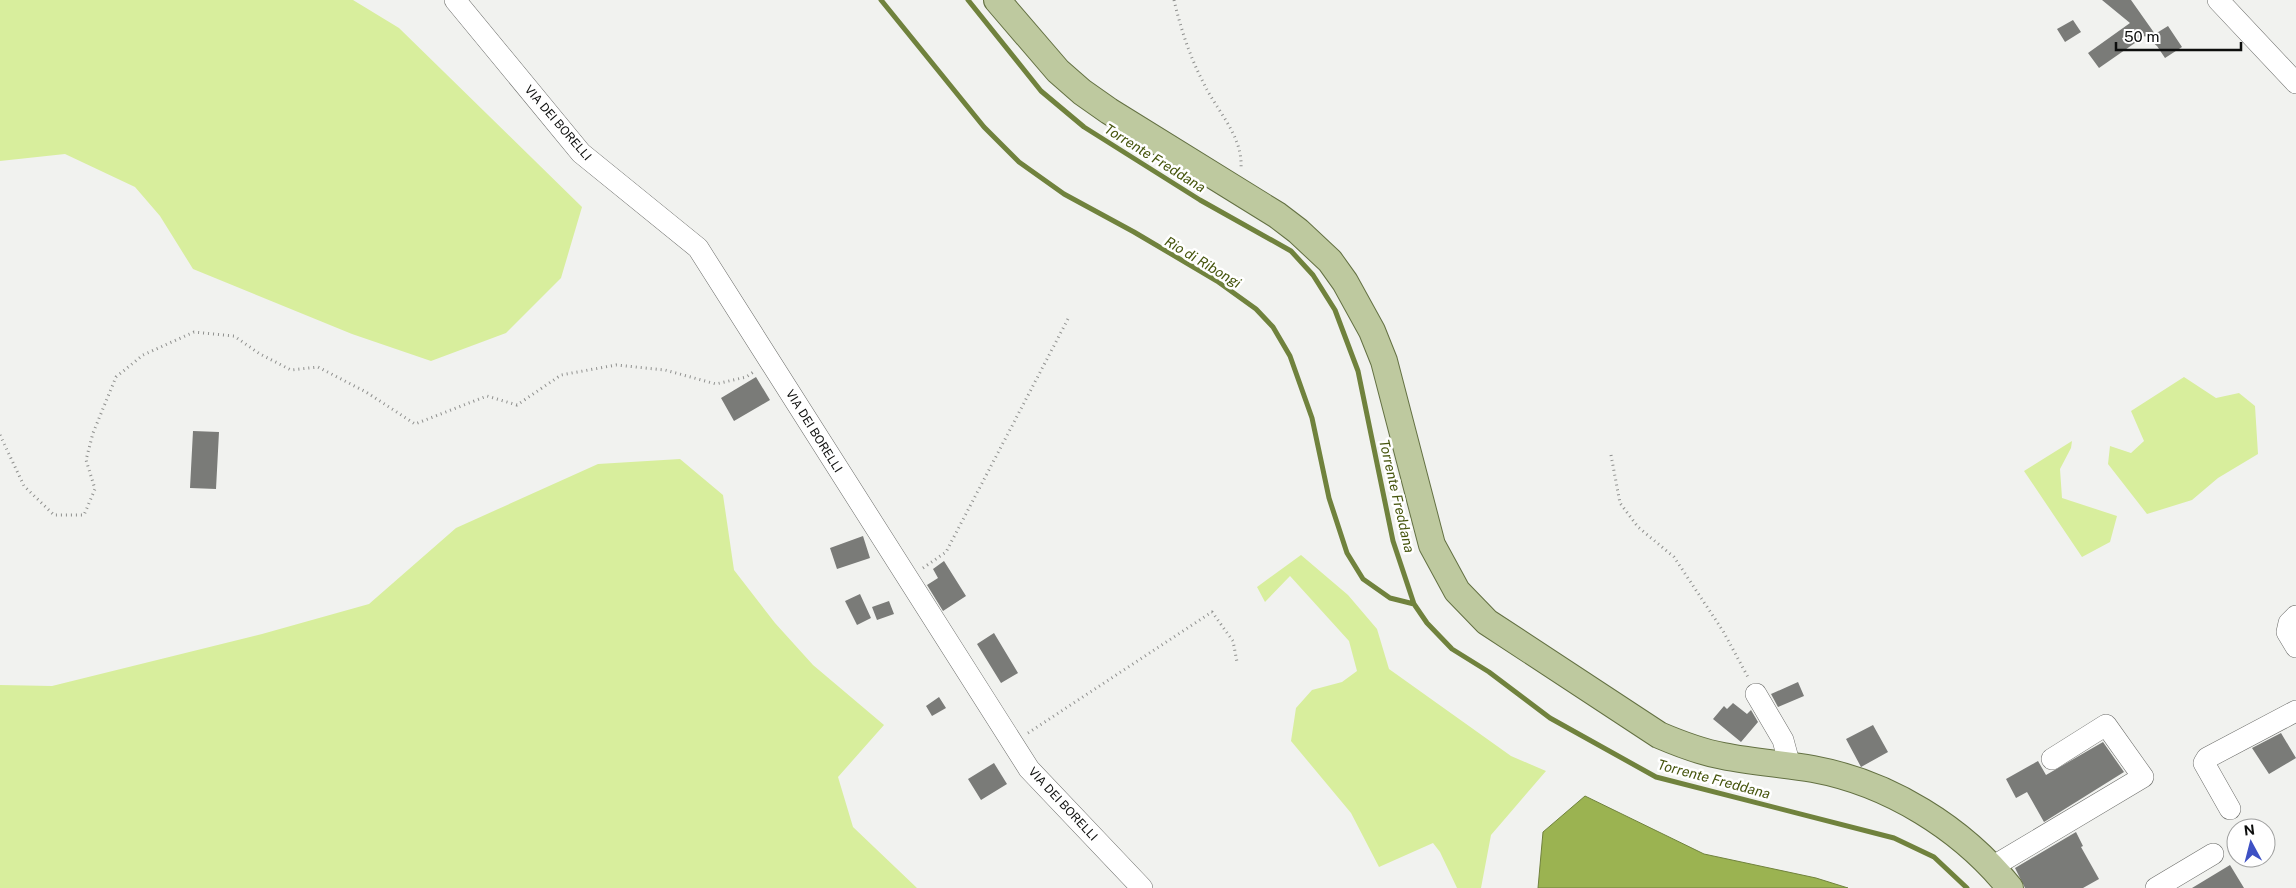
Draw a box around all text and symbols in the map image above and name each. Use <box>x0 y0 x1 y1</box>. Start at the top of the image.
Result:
scale bar <box>2116 20 2241 52</box>
text: 50 m <box>2124 28 2159 45</box>
street label: VIA DEI BORELLI <box>522 83 594 163</box>
water label: Torrente Freddana <box>1102 121 1208 195</box>
water label: Rio di Ribongi <box>1162 233 1244 291</box>
street label: VIA DEI BORELLI <box>783 387 845 475</box>
water label: Torrente Freddana <box>1376 438 1418 554</box>
water label: Torrente Freddana <box>1656 756 1772 802</box>
street label: VIA DEI BORELLI <box>1026 765 1100 843</box>
north arrow <box>2226 818 2276 868</box>
text: N <box>2243 821 2256 839</box>

